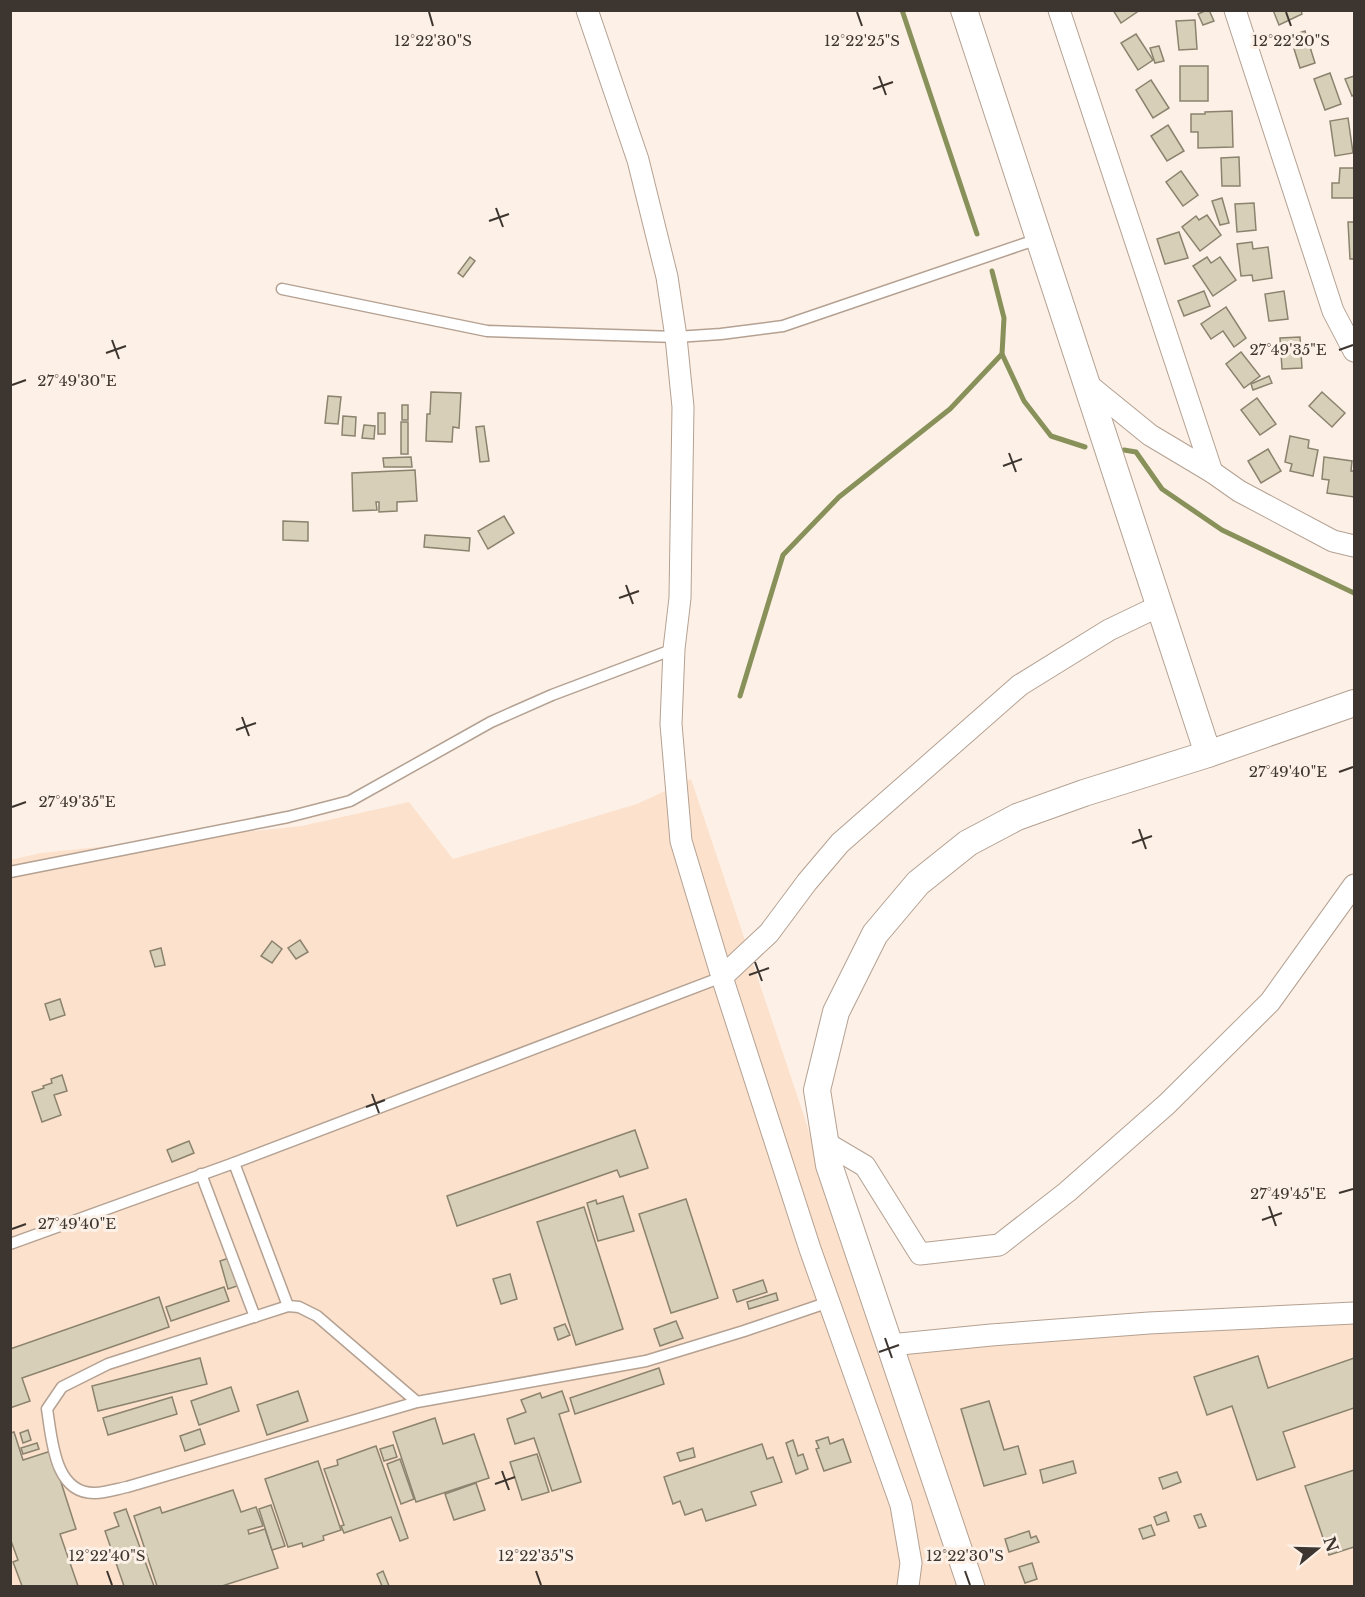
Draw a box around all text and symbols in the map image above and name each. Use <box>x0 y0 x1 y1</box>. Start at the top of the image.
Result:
text: 12°22'30"S <box>394 31 472 50</box>
text: 12°22'25"S <box>824 31 900 50</box>
text: 12°22'20"S <box>1252 31 1330 50</box>
text: 27°49'35"E <box>1249 340 1327 359</box>
text: 27°49'30"E <box>37 371 117 390</box>
text: 27°49'40"E <box>1249 762 1327 781</box>
text: 27°49'35"E <box>38 792 116 811</box>
text: 27°49'45"E <box>1250 1184 1326 1203</box>
text: 27°49'40"E <box>38 1214 116 1233</box>
north arrow <box>1287 1519 1347 1579</box>
text: N <box>1319 1534 1343 1554</box>
text: 12°22'40"S <box>69 1546 145 1565</box>
text: 12°22'35"S <box>498 1546 574 1565</box>
text: 12°22'30"S <box>926 1546 1004 1565</box>

